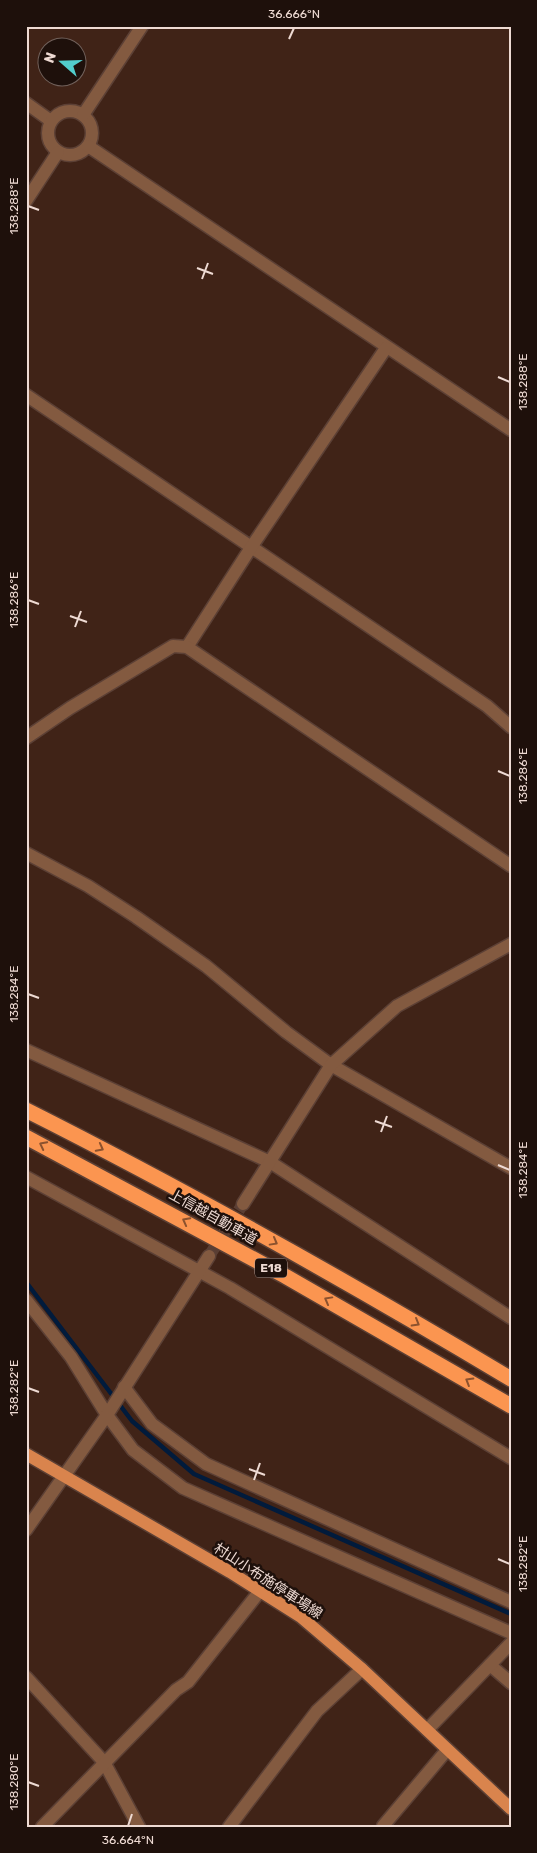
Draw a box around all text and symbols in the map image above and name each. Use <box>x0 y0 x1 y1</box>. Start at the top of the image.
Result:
text: 36.666°N <box>268 7 320 21</box>
north arrow <box>38 38 88 88</box>
text: N <box>41 50 60 65</box>
text: 138.288°E <box>7 177 21 235</box>
text: 138.288°E <box>516 353 530 411</box>
text: 138.286°E <box>7 572 21 628</box>
text: 138.286°E <box>516 748 530 804</box>
text: 138.284°E <box>7 966 21 1022</box>
one-way arrow <box>39 1141 48 1151</box>
one-way arrow <box>95 1142 104 1152</box>
text: 138.284°E <box>516 1142 530 1198</box>
street label: 上信越自動車道 <box>166 1186 260 1248</box>
one-way arrow <box>183 1217 192 1227</box>
one-way arrow <box>269 1236 278 1246</box>
road number: E18 <box>255 1258 287 1278</box>
one-way arrow <box>325 1296 334 1306</box>
one-way arrow <box>410 1316 419 1326</box>
text: 138.282°E <box>7 1360 21 1416</box>
one-way arrow <box>465 1378 474 1388</box>
text: 138.282°E <box>516 1536 530 1592</box>
street label: 村山小布施停車場線 <box>211 1540 325 1622</box>
text: 138.280°E <box>7 1753 21 1811</box>
text: 36.664°N <box>102 1833 154 1847</box>

